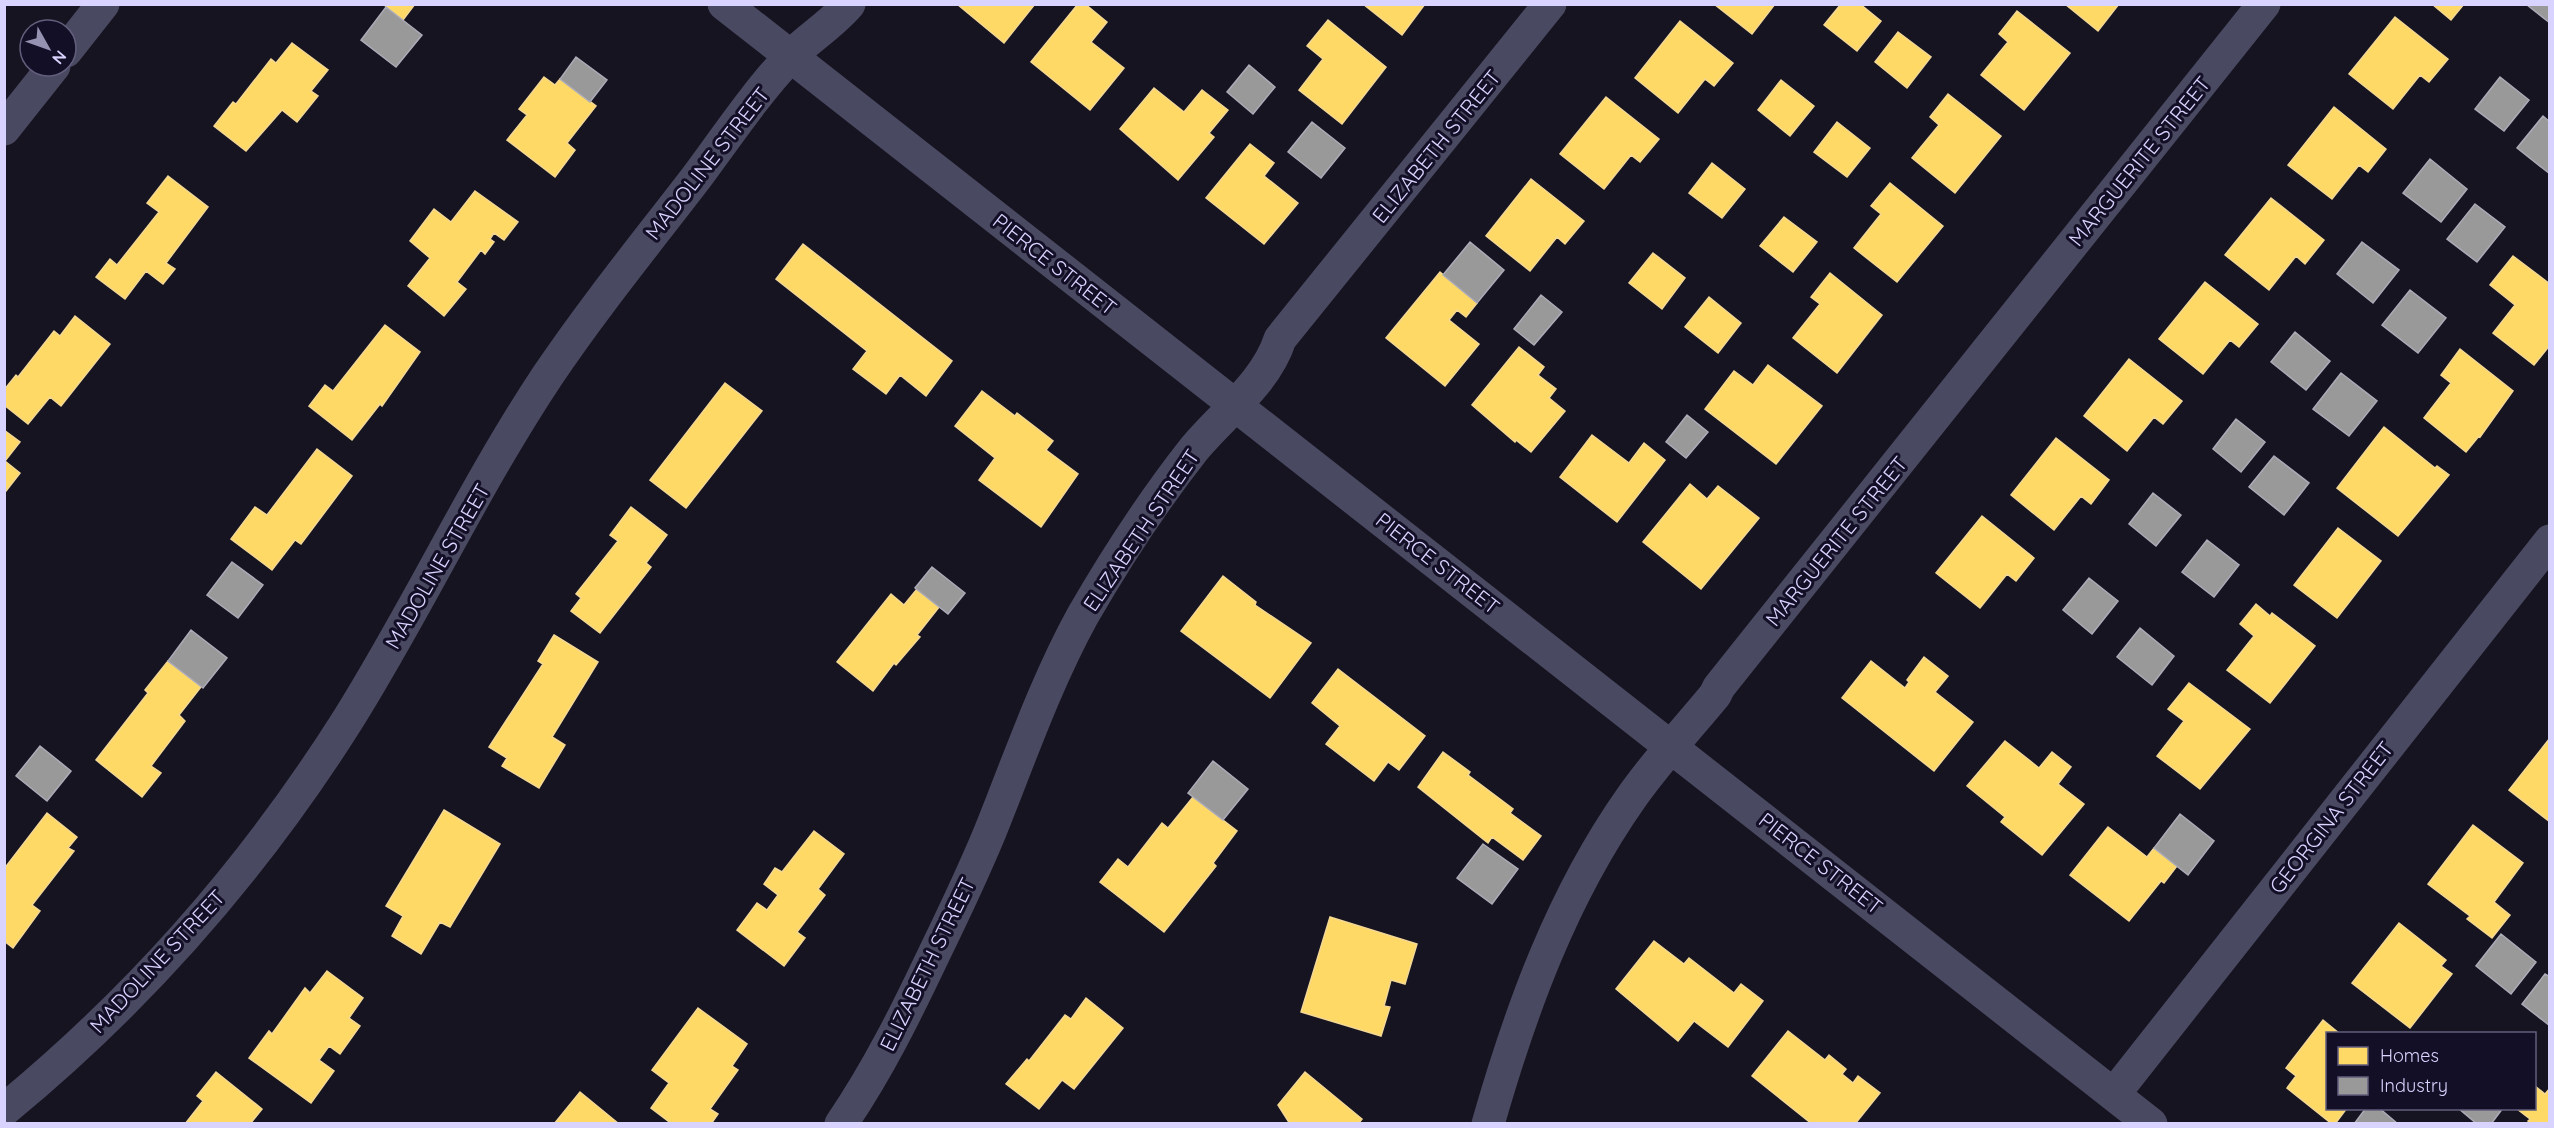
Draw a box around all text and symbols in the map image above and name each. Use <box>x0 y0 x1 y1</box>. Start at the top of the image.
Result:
north arrow <box>18 18 78 78</box>
text: N <box>48 47 71 69</box>
street label: ELIZABETH STREET <box>1366 64 1506 228</box>
street label: MARGUERITE STREET <box>2062 71 2216 251</box>
street label: MADOLINE STREET <box>639 81 775 245</box>
street label: PIERCE STREET <box>988 208 1122 320</box>
street label: ELIZABETH STREET <box>1077 444 1205 616</box>
street label: MARGUERITE STREET <box>1759 451 1913 631</box>
street label: MADOLINE STREET <box>379 479 495 653</box>
street label: PIERCE STREET <box>1371 507 1505 619</box>
street label: GEORGINA STREET <box>2263 736 2399 898</box>
street label: PIERCE STREET <box>1754 807 1888 919</box>
street label: ELIZABETH STREET <box>874 873 980 1055</box>
street label: MADOLINE STREET <box>84 884 230 1038</box>
legend <box>2326 1032 2536 1110</box>
text: Homes <box>2380 1044 2439 1067</box>
text: Industry <box>2380 1074 2448 1097</box>

